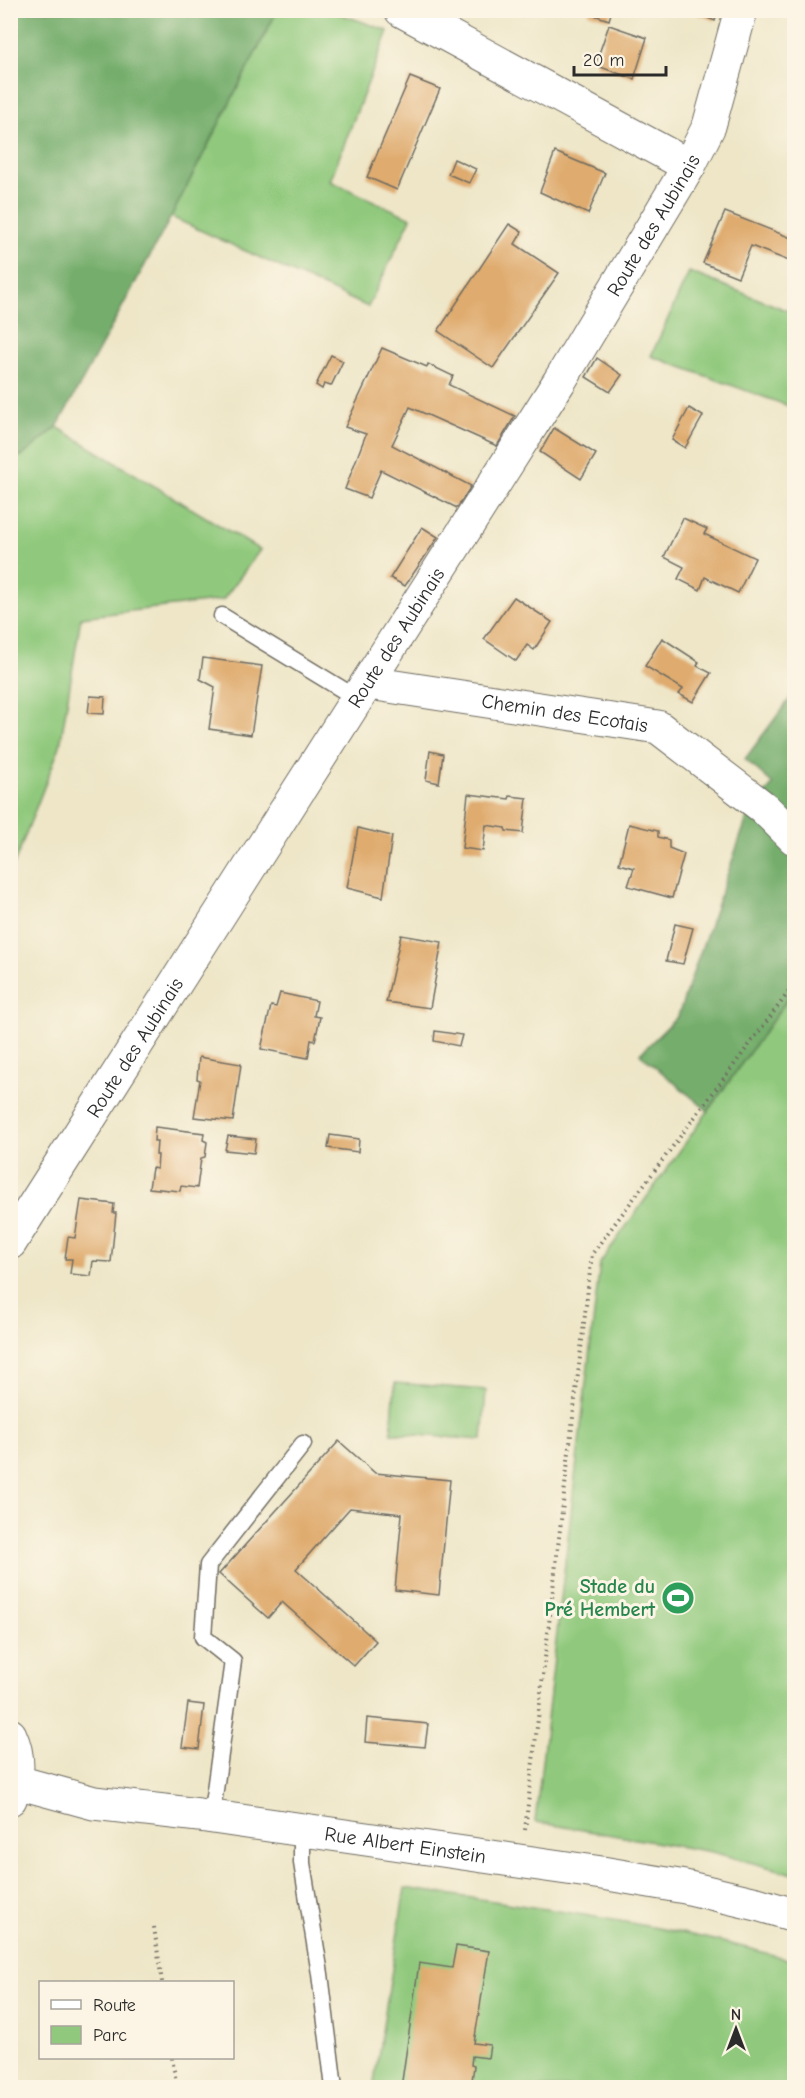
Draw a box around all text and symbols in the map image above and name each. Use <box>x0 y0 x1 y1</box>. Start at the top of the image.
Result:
scale bar <box>574 39 666 77</box>
text: 20 m <box>583 50 624 71</box>
street label: Route des Aubinais <box>602 151 704 300</box>
street label: Route des Aubinais <box>343 563 449 712</box>
street label: Chemin des Ecotais <box>480 689 650 737</box>
street label: Route des Aubinais <box>82 973 188 1122</box>
place label: Stade du Pré Hembert <box>545 1575 655 1621</box>
sports icon: Stade du Pré Hembert <box>660 1580 696 1616</box>
street label: Rue Albert Einstein <box>323 1822 488 1868</box>
legend <box>39 1981 234 2059</box>
text: Route <box>93 1995 136 2016</box>
north arrow <box>706 1999 766 2059</box>
text: N <box>731 2006 741 2024</box>
text: Parc <box>93 2025 127 2046</box>

